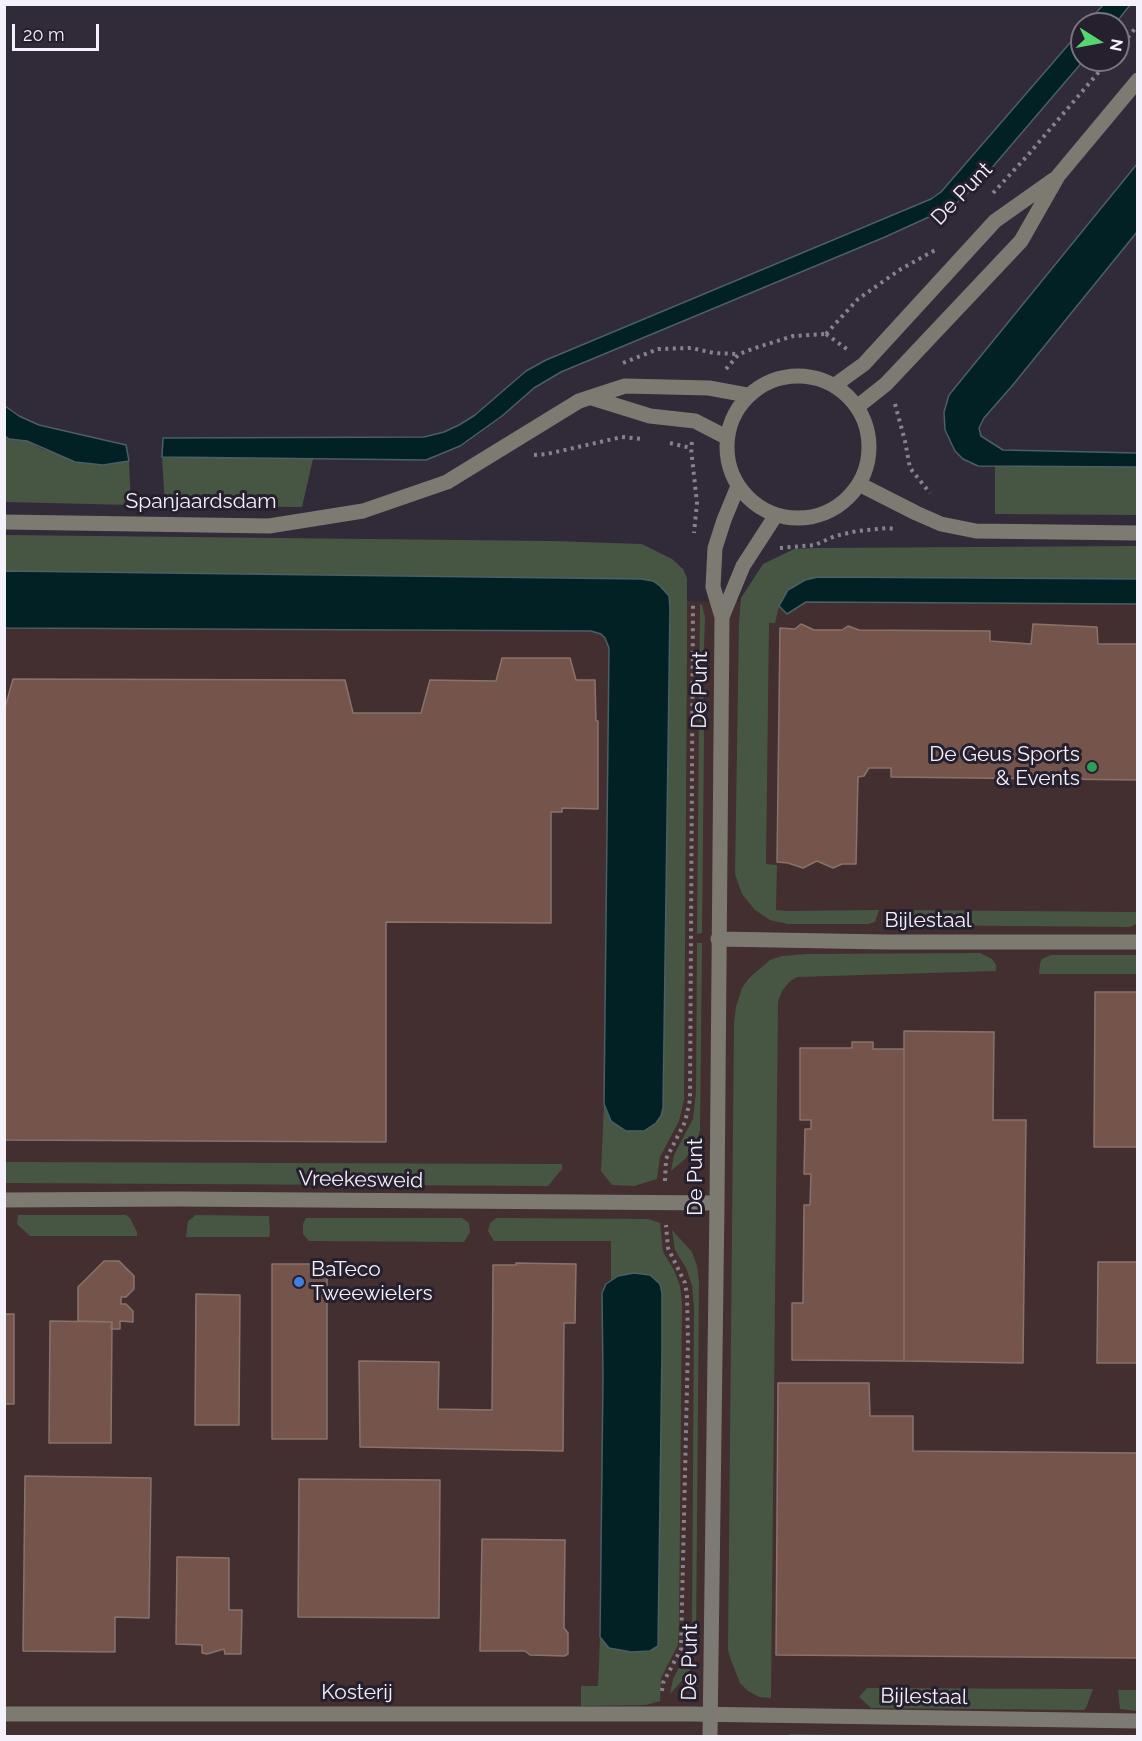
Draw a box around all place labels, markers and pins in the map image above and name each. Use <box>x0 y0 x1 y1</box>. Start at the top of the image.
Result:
place label: De Geus Sports & Events <box>929 742 1080 792</box>
marker: De Geus Sports & Events <box>1085 760 1099 774</box>
place label: BaTeco Tweewielers <box>311 1257 433 1307</box>
marker: BaTeco Tweewielers <box>292 1275 306 1289</box>

